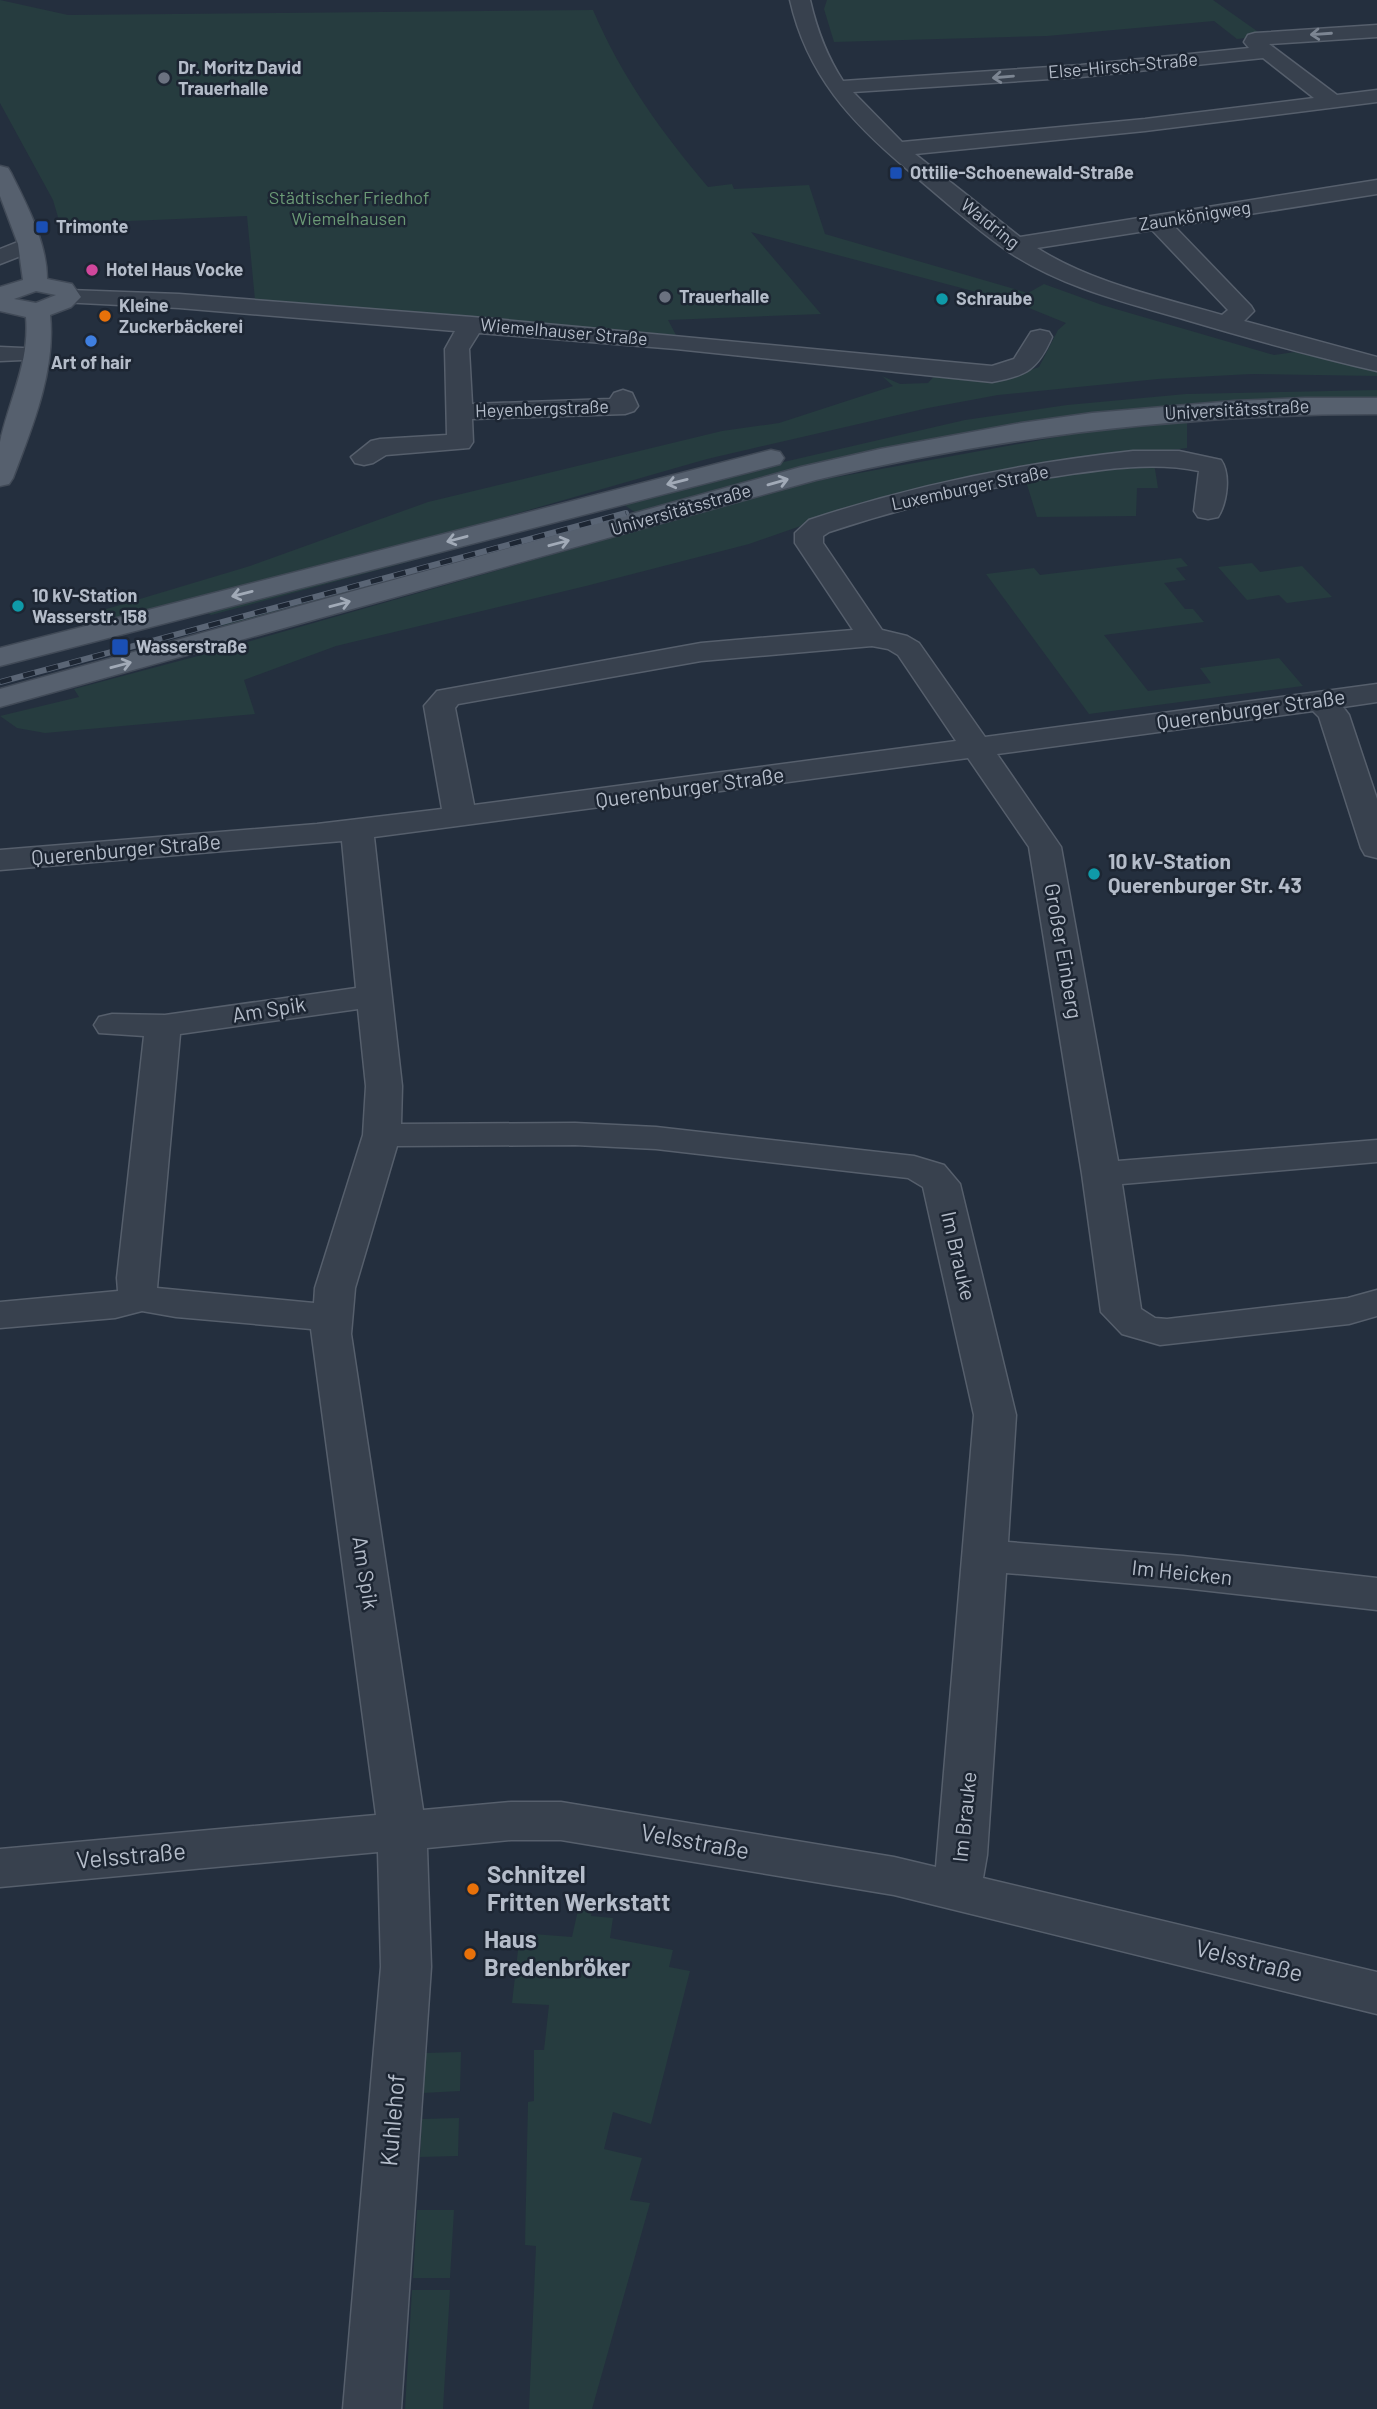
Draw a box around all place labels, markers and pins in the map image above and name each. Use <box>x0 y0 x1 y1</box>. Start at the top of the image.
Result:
place label: Dr. Moritz David Trauerhalle <box>178 56 301 99</box>
marker: Dr. Moritz David Trauerhalle <box>156 70 172 86</box>
place label: Ottilie-Schoenewald-Straße <box>910 161 1134 183</box>
marker: Ottilie-Schoenewald-Straße <box>888 165 904 181</box>
place label: Trimonte <box>56 215 129 237</box>
marker: Trimonte <box>34 219 50 235</box>
place label: Hotel Haus Vocke <box>106 258 243 280</box>
marker: Hotel Haus Vocke <box>84 262 100 278</box>
place label: Trauerhalle <box>679 285 769 307</box>
place label: Schraube <box>956 287 1032 309</box>
marker: Trauerhalle <box>657 289 673 305</box>
marker: Schraube <box>934 291 950 307</box>
place label: Kleine Zuckerbäckerei <box>119 294 243 337</box>
marker: Kleine Zuckerbäckerei <box>97 308 113 324</box>
marker: Art of hair <box>83 333 99 349</box>
place label: Art of hair <box>51 351 131 373</box>
place label: 10 kV-Station Wasserstr. 158 <box>32 584 147 627</box>
marker: 10 kV-Station Wasserstr. 158 <box>10 598 26 614</box>
place label: Wasserstraße <box>136 635 247 657</box>
marker: Wasserstraße <box>110 637 130 657</box>
place label: 10 kV-Station Querenburger Str. 43 <box>1108 848 1302 897</box>
marker: 10 kV-Station Querenburger Str. 43 <box>1086 866 1102 882</box>
place label: Schnitzel Fritten Werkstatt <box>487 1859 670 1916</box>
marker: Schnitzel Fritten Werkstatt <box>465 1881 481 1897</box>
place label: Haus Bredenbröker <box>484 1924 630 1981</box>
marker: Haus Bredenbröker <box>462 1946 478 1962</box>

